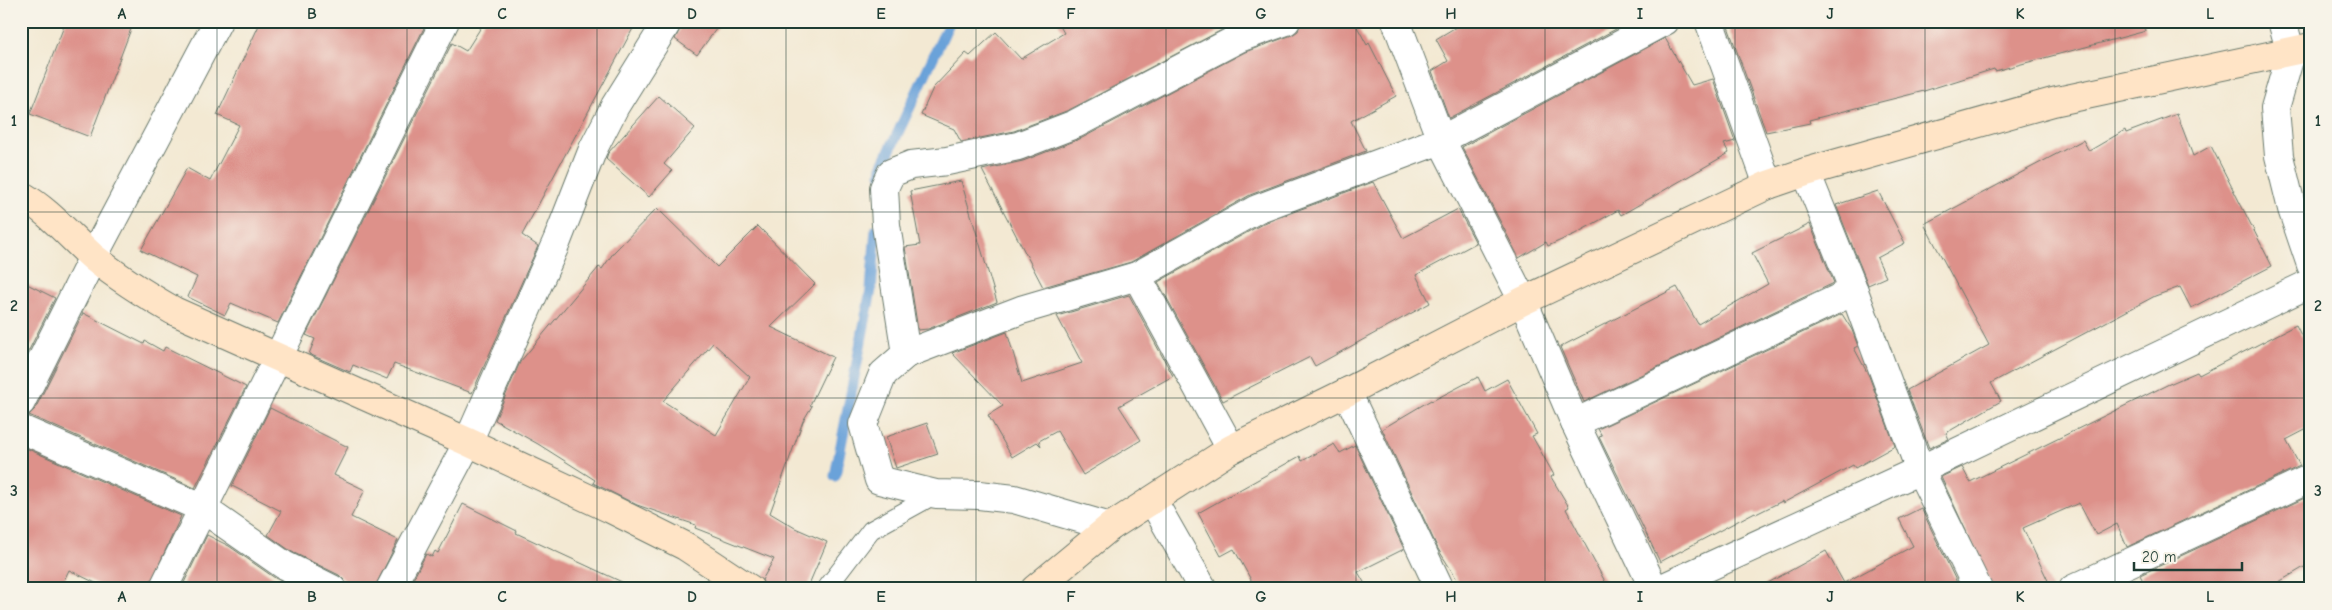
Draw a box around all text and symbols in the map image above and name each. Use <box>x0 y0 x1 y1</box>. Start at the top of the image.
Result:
text: A <box>118 5 127 23</box>
text: B <box>307 5 317 23</box>
text: C <box>497 5 507 23</box>
text: D <box>687 5 697 23</box>
text: E <box>876 5 886 23</box>
text: F <box>1066 5 1076 23</box>
text: G <box>1255 5 1267 23</box>
text: H <box>1445 5 1457 23</box>
text: I <box>1637 5 1643 23</box>
text: J <box>1826 5 1834 23</box>
text: K <box>2015 5 2025 23</box>
text: L <box>2206 5 2214 23</box>
text: 1 <box>11 112 17 130</box>
text: 1 <box>2315 112 2321 130</box>
text: 2 <box>10 297 18 315</box>
text: 2 <box>2314 297 2322 315</box>
text: 3 <box>10 482 18 500</box>
text: 3 <box>2314 482 2322 500</box>
scale bar <box>2134 540 2242 572</box>
text: 20 m <box>2142 548 2176 566</box>
text: A <box>118 588 127 606</box>
text: B <box>307 588 317 606</box>
text: C <box>497 588 507 606</box>
text: D <box>687 588 697 606</box>
text: E <box>876 588 886 606</box>
text: F <box>1066 588 1076 606</box>
text: G <box>1255 588 1267 606</box>
text: H <box>1445 588 1457 606</box>
text: I <box>1637 588 1643 606</box>
text: J <box>1826 588 1834 606</box>
text: K <box>2015 588 2025 606</box>
text: L <box>2206 588 2214 606</box>

